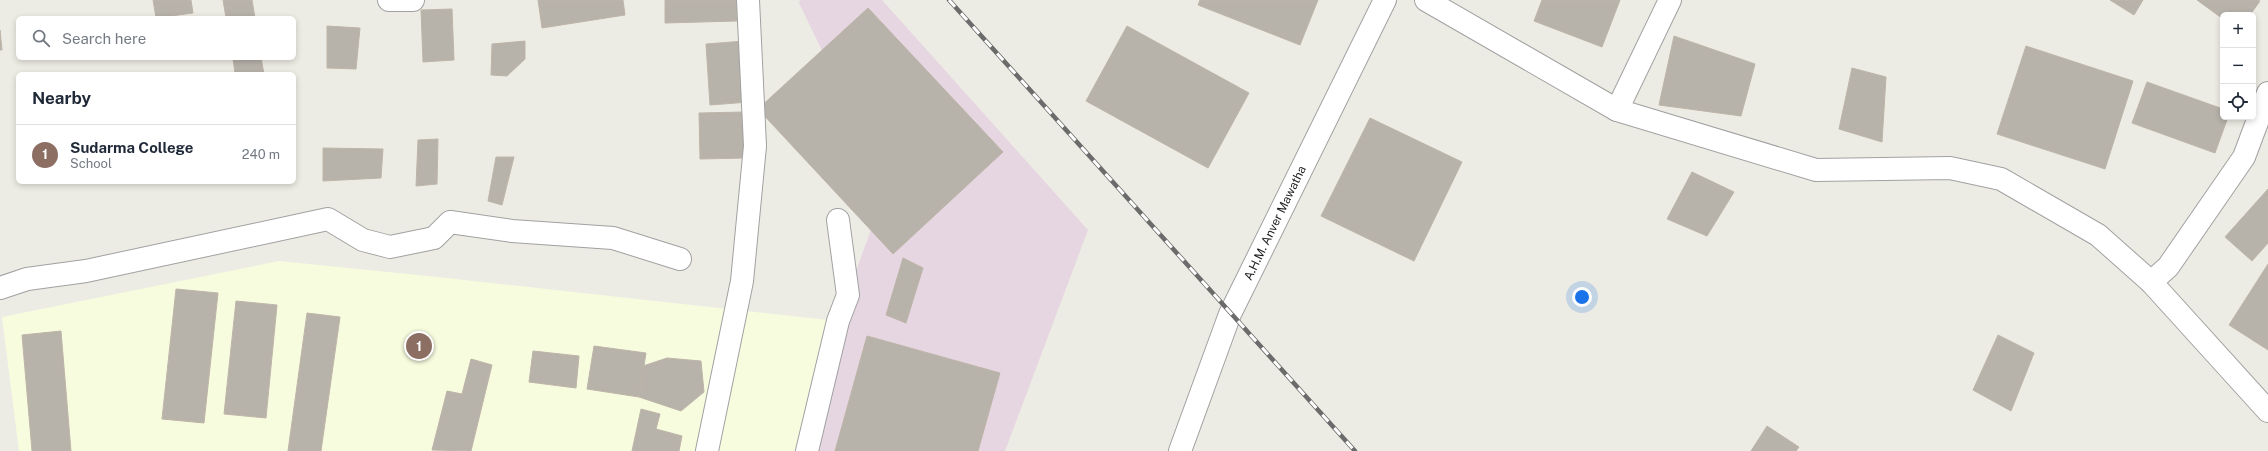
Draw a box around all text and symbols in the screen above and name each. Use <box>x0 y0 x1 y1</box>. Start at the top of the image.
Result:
map controls <box>2220 12 2256 120</box>
button: + <box>2220 12 2256 48</box>
search box <box>16 16 296 60</box>
icon: search <box>30 27 52 49</box>
text: Search here <box>62 30 146 47</box>
button: − <box>2220 48 2256 84</box>
button: locate <box>2220 84 2256 120</box>
text: Nearby <box>32 88 91 108</box>
text: Sudarma College <box>70 139 193 156</box>
text: 1 <box>42 147 48 162</box>
text: 240 m <box>242 147 280 162</box>
text: School <box>70 156 112 171</box>
street label: A.H.M. Anver Mawatha <box>1241 163 1309 283</box>
your location <box>1572 287 1592 307</box>
pin: 1 <box>406 331 432 361</box>

